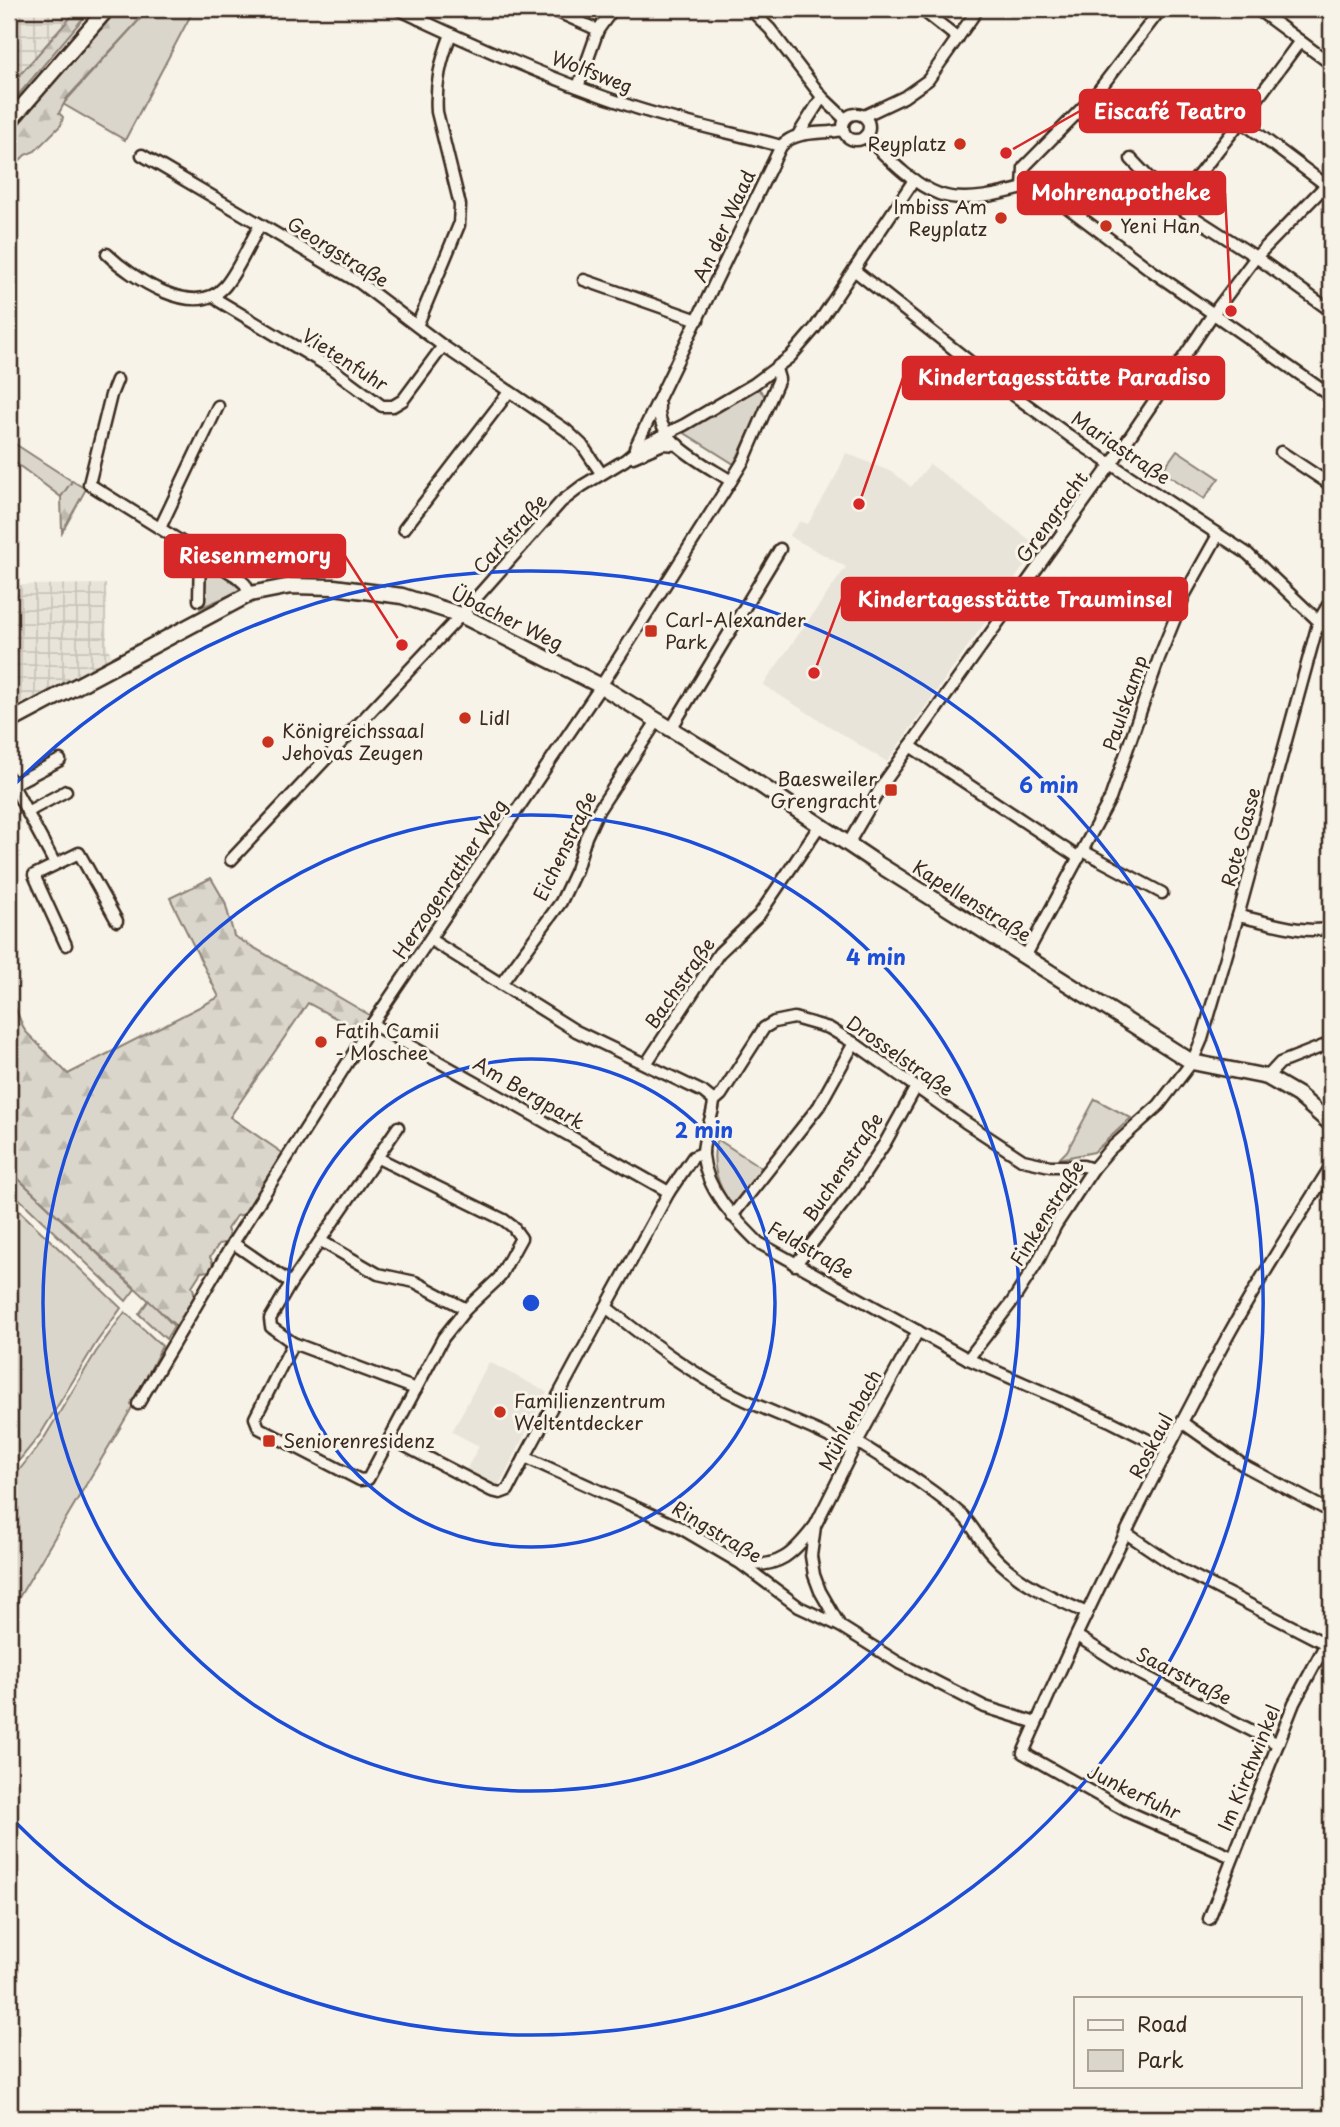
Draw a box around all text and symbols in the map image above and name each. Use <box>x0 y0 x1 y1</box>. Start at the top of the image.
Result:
street label: Wolfsweg <box>548 43 637 99</box>
callout: Eiscafé Teatro <box>1080 90 1260 132</box>
text: Eiscafé Teatro <box>1094 94 1246 126</box>
place label: Reyplatz <box>868 129 946 157</box>
marker: Reyplatz <box>952 136 968 152</box>
street label: An der Waad <box>685 165 761 286</box>
callout: Mohrenapotheke <box>1018 172 1225 214</box>
text: Mohrenapotheke <box>1031 175 1211 207</box>
place label: Imbiss Am Reyplatz <box>894 192 987 242</box>
street label: Georgstraße <box>282 209 395 294</box>
marker: Imbiss Am Reyplatz <box>993 210 1009 226</box>
place label: Yeni Han <box>1120 211 1200 239</box>
marker: Yeni Han <box>1098 218 1114 234</box>
street label: Vietenfuhr <box>297 321 394 398</box>
callout: Kindertagesstätte Paradiso <box>903 357 1224 399</box>
text: Kindertagesstätte Paradiso <box>918 360 1210 392</box>
street label: Mariastraße <box>1066 404 1177 491</box>
street label: Grengracht <box>1008 465 1094 568</box>
street label: Carlstraße <box>466 487 553 580</box>
callout: Riesenmemory <box>165 535 345 577</box>
text: Riesenmemory <box>179 538 331 570</box>
street label: Übacher Weg <box>447 578 568 656</box>
callout: Kindertagesstätte Trauminsel <box>842 578 1187 620</box>
text: Kindertagesstätte Trauminsel <box>857 582 1173 614</box>
place label: Carl-Alexander Park <box>665 605 806 655</box>
marker: Carl-Alexander Park <box>643 623 659 639</box>
street label: Paulskamp <box>1095 651 1153 754</box>
place label: Lidl <box>479 703 510 731</box>
marker: Lidl <box>457 710 473 726</box>
place label: Königreichssaal Jehovas Zeugen <box>282 716 425 766</box>
marker: Königreichssaal Jehovas Zeugen <box>260 734 276 750</box>
place label: Baesweiler Grengracht <box>770 764 877 814</box>
text: 6 min <box>1019 768 1079 800</box>
marker: Baesweiler Grengracht <box>883 782 899 798</box>
street label: Rote Gasse <box>1213 784 1267 889</box>
street label: Eichenstraße <box>526 786 603 905</box>
street label: Herzogenrather Weg <box>385 793 513 964</box>
street label: Kapellenstraße <box>908 852 1037 948</box>
street label: Bachstraße <box>637 931 721 1034</box>
text: 4 min <box>846 940 906 972</box>
street label: Drosselstraße <box>841 1008 960 1102</box>
place label: Fatih Camii - Moschee <box>335 1016 440 1066</box>
marker: Fatih Camii - Moschee <box>313 1034 329 1050</box>
street label: Am Bergpark <box>468 1049 591 1136</box>
street label: Buchenstraße <box>795 1106 889 1227</box>
text: 2 min <box>675 1113 733 1145</box>
street label: Finkenstraße <box>1002 1154 1090 1271</box>
street label: Feldstraße <box>763 1213 860 1285</box>
centre of rings <box>519 1291 543 1315</box>
street label: Mühlenbach <box>811 1364 887 1475</box>
place label: Familienzentrum Weltentdecker <box>514 1386 666 1436</box>
marker: Familienzentrum Weltentdecker <box>492 1404 508 1420</box>
street label: Roskaul <box>1121 1408 1179 1483</box>
place label: Seniorenresidenz <box>283 1426 434 1454</box>
marker: Seniorenresidenz <box>261 1433 277 1449</box>
street label: Ringstraße <box>667 1493 768 1569</box>
street label: Saarstraße <box>1132 1639 1237 1711</box>
street label: Im Kirchwinkel <box>1210 1700 1286 1835</box>
street label: Junkerfuhr <box>1083 1756 1186 1826</box>
legend <box>1074 1997 1302 2088</box>
text: Road <box>1137 2007 1188 2039</box>
text: Park <box>1137 2043 1184 2075</box>

